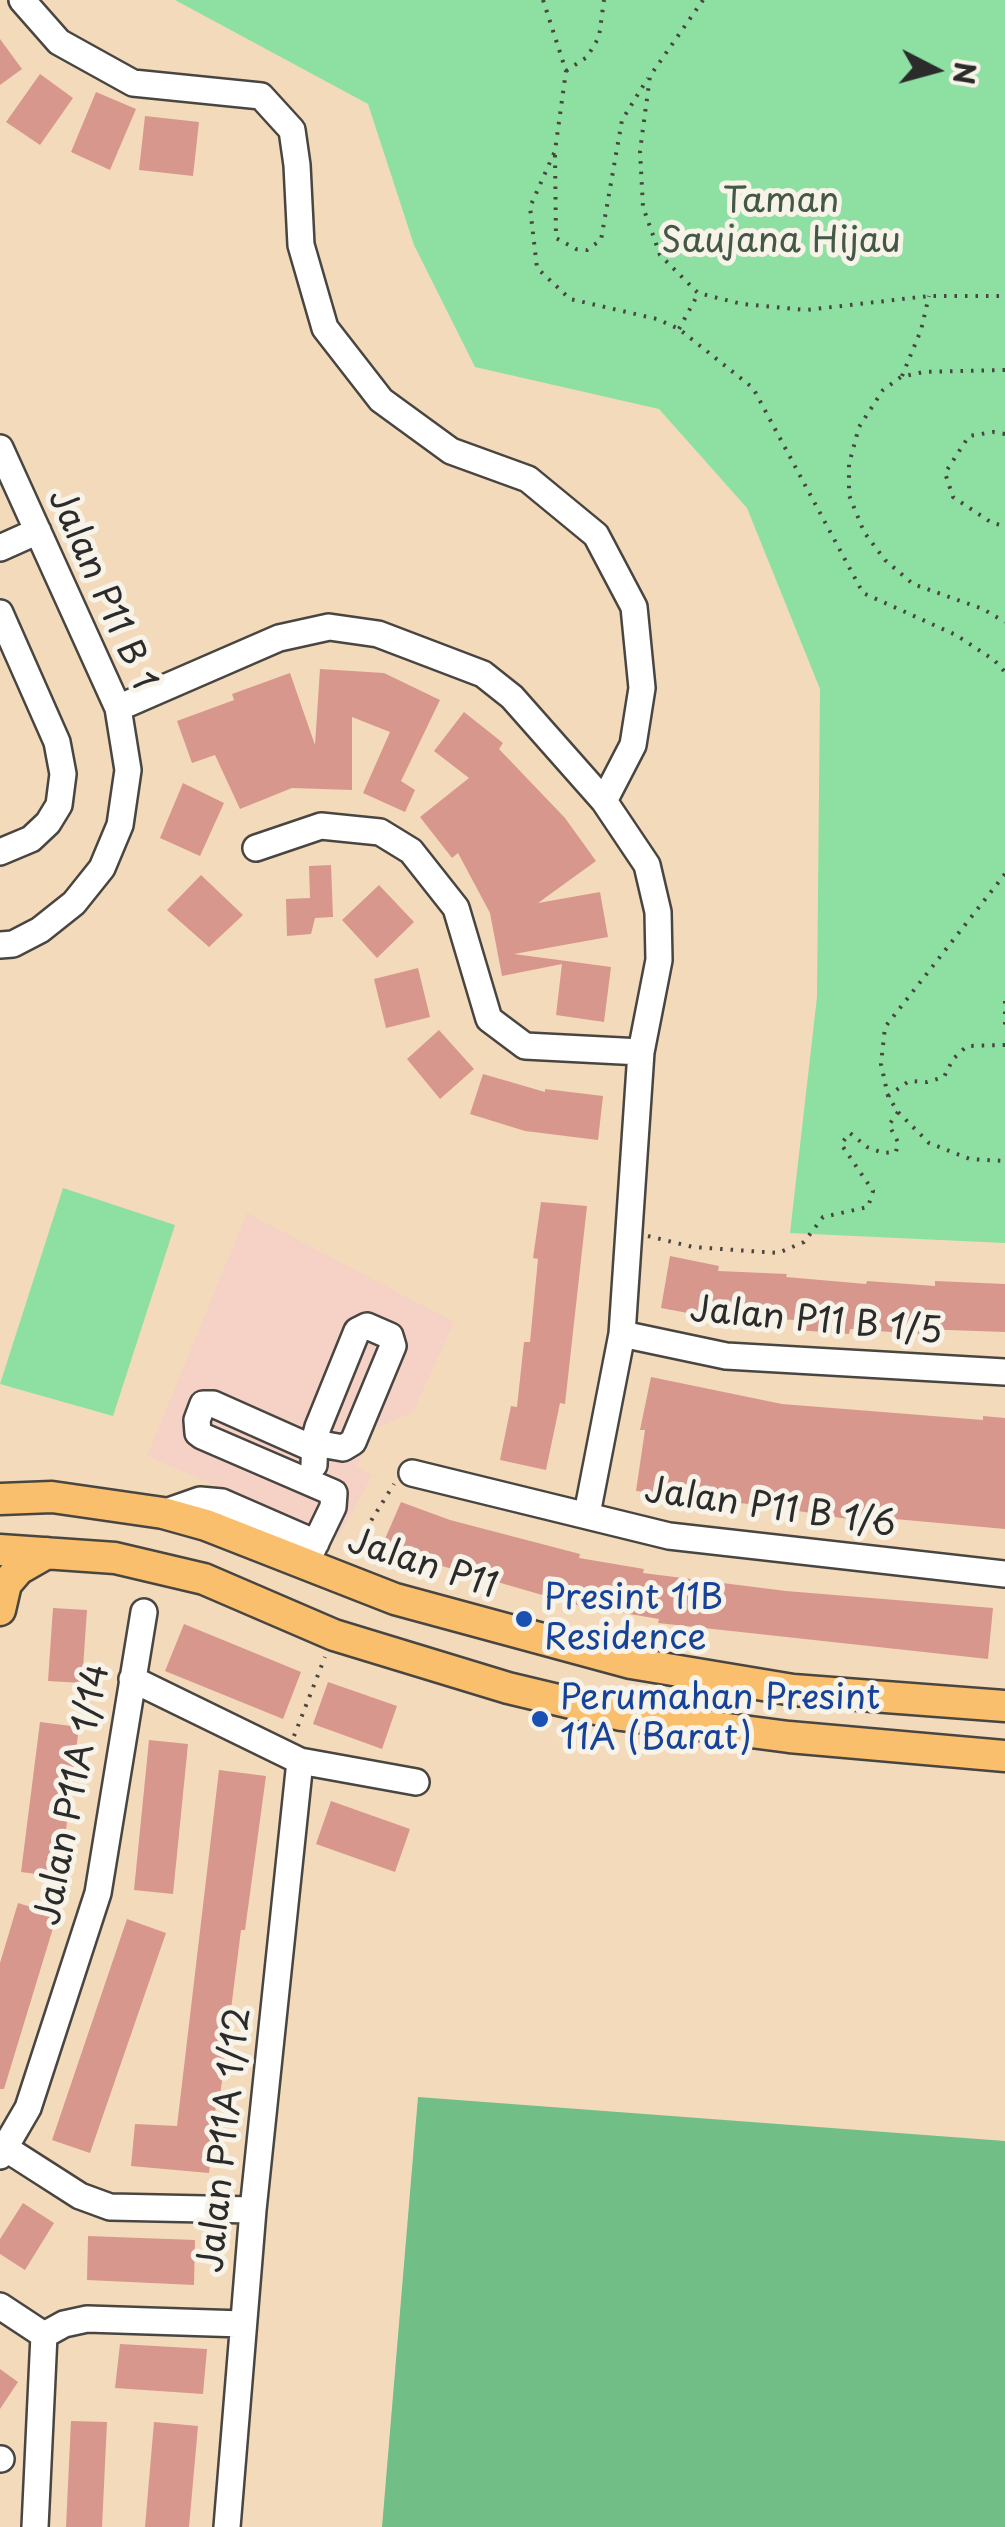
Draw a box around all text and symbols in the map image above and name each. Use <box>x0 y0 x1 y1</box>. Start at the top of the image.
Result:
north arrow <box>885 20 985 120</box>
text: N <box>943 60 988 86</box>
park label: Taman Saujana Hijau <box>661 181 901 263</box>
street label: Jalan P11 B 1 <box>38 483 164 697</box>
street label: Jalan P11 B 1/5 <box>688 1290 944 1354</box>
street label: Jalan P11 B 1/6 <box>642 1471 898 1547</box>
street label: Jalan P11 <box>342 1521 502 1609</box>
place label: Presint 11B Residence <box>544 1578 723 1660</box>
marker: Presint 11B Residence <box>513 1608 535 1630</box>
street label: Jalan P11A 1/14 <box>28 1661 120 1929</box>
place label: Perumahan Presint 11A (Barat) <box>560 1678 880 1760</box>
marker: Perumahan Presint 11A (Barat) <box>529 1708 551 1730</box>
street label: Jalan P11A 1/12 <box>191 2005 261 2275</box>

